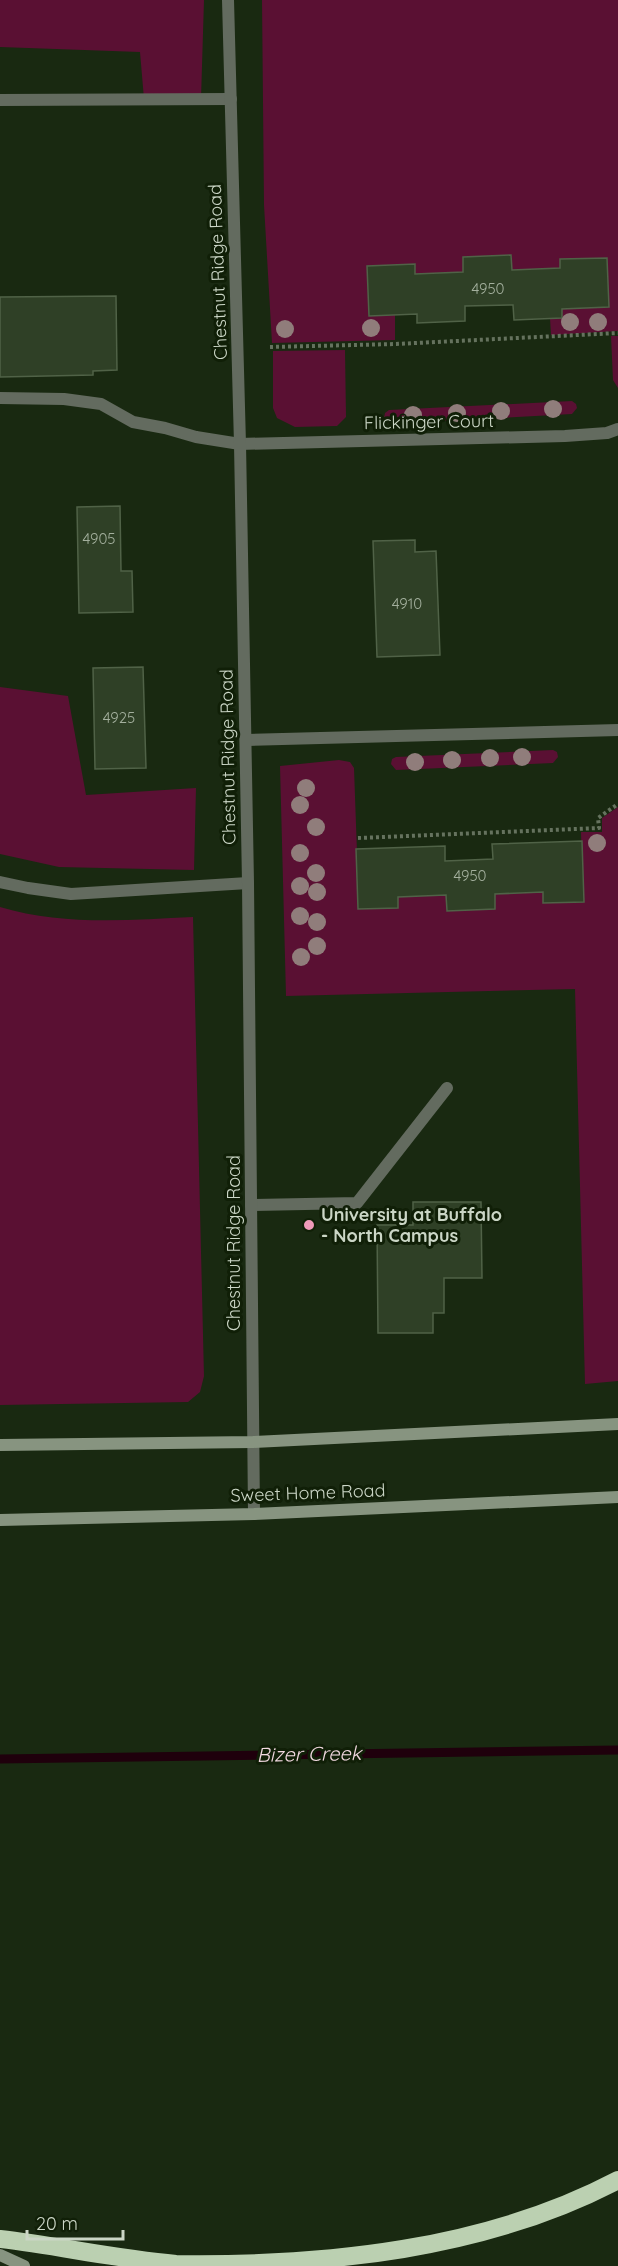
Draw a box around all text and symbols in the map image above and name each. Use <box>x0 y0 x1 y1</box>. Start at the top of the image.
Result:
street label: Chestnut Ridge Road <box>203 184 232 360</box>
house number: 4950 <box>471 279 505 298</box>
street label: Flickinger Court <box>364 409 494 434</box>
house number: 4905 <box>82 529 116 548</box>
house number: 4910 <box>392 594 422 613</box>
street label: Chestnut Ridge Road <box>214 669 241 845</box>
house number: 4925 <box>103 708 135 727</box>
house number: 4950 <box>453 866 487 885</box>
street label: Chestnut Ridge Road <box>222 1155 245 1331</box>
place label: University at Buffalo - North Campus <box>321 1203 502 1247</box>
marker: University at Buffalo - North Campus <box>302 1218 316 1232</box>
street label: Sweet Home Road <box>230 1478 386 1507</box>
water label: Bizer Creek <box>256 1740 364 1767</box>
scale bar <box>27 2203 123 2241</box>
text: 20 m <box>36 2212 78 2235</box>

